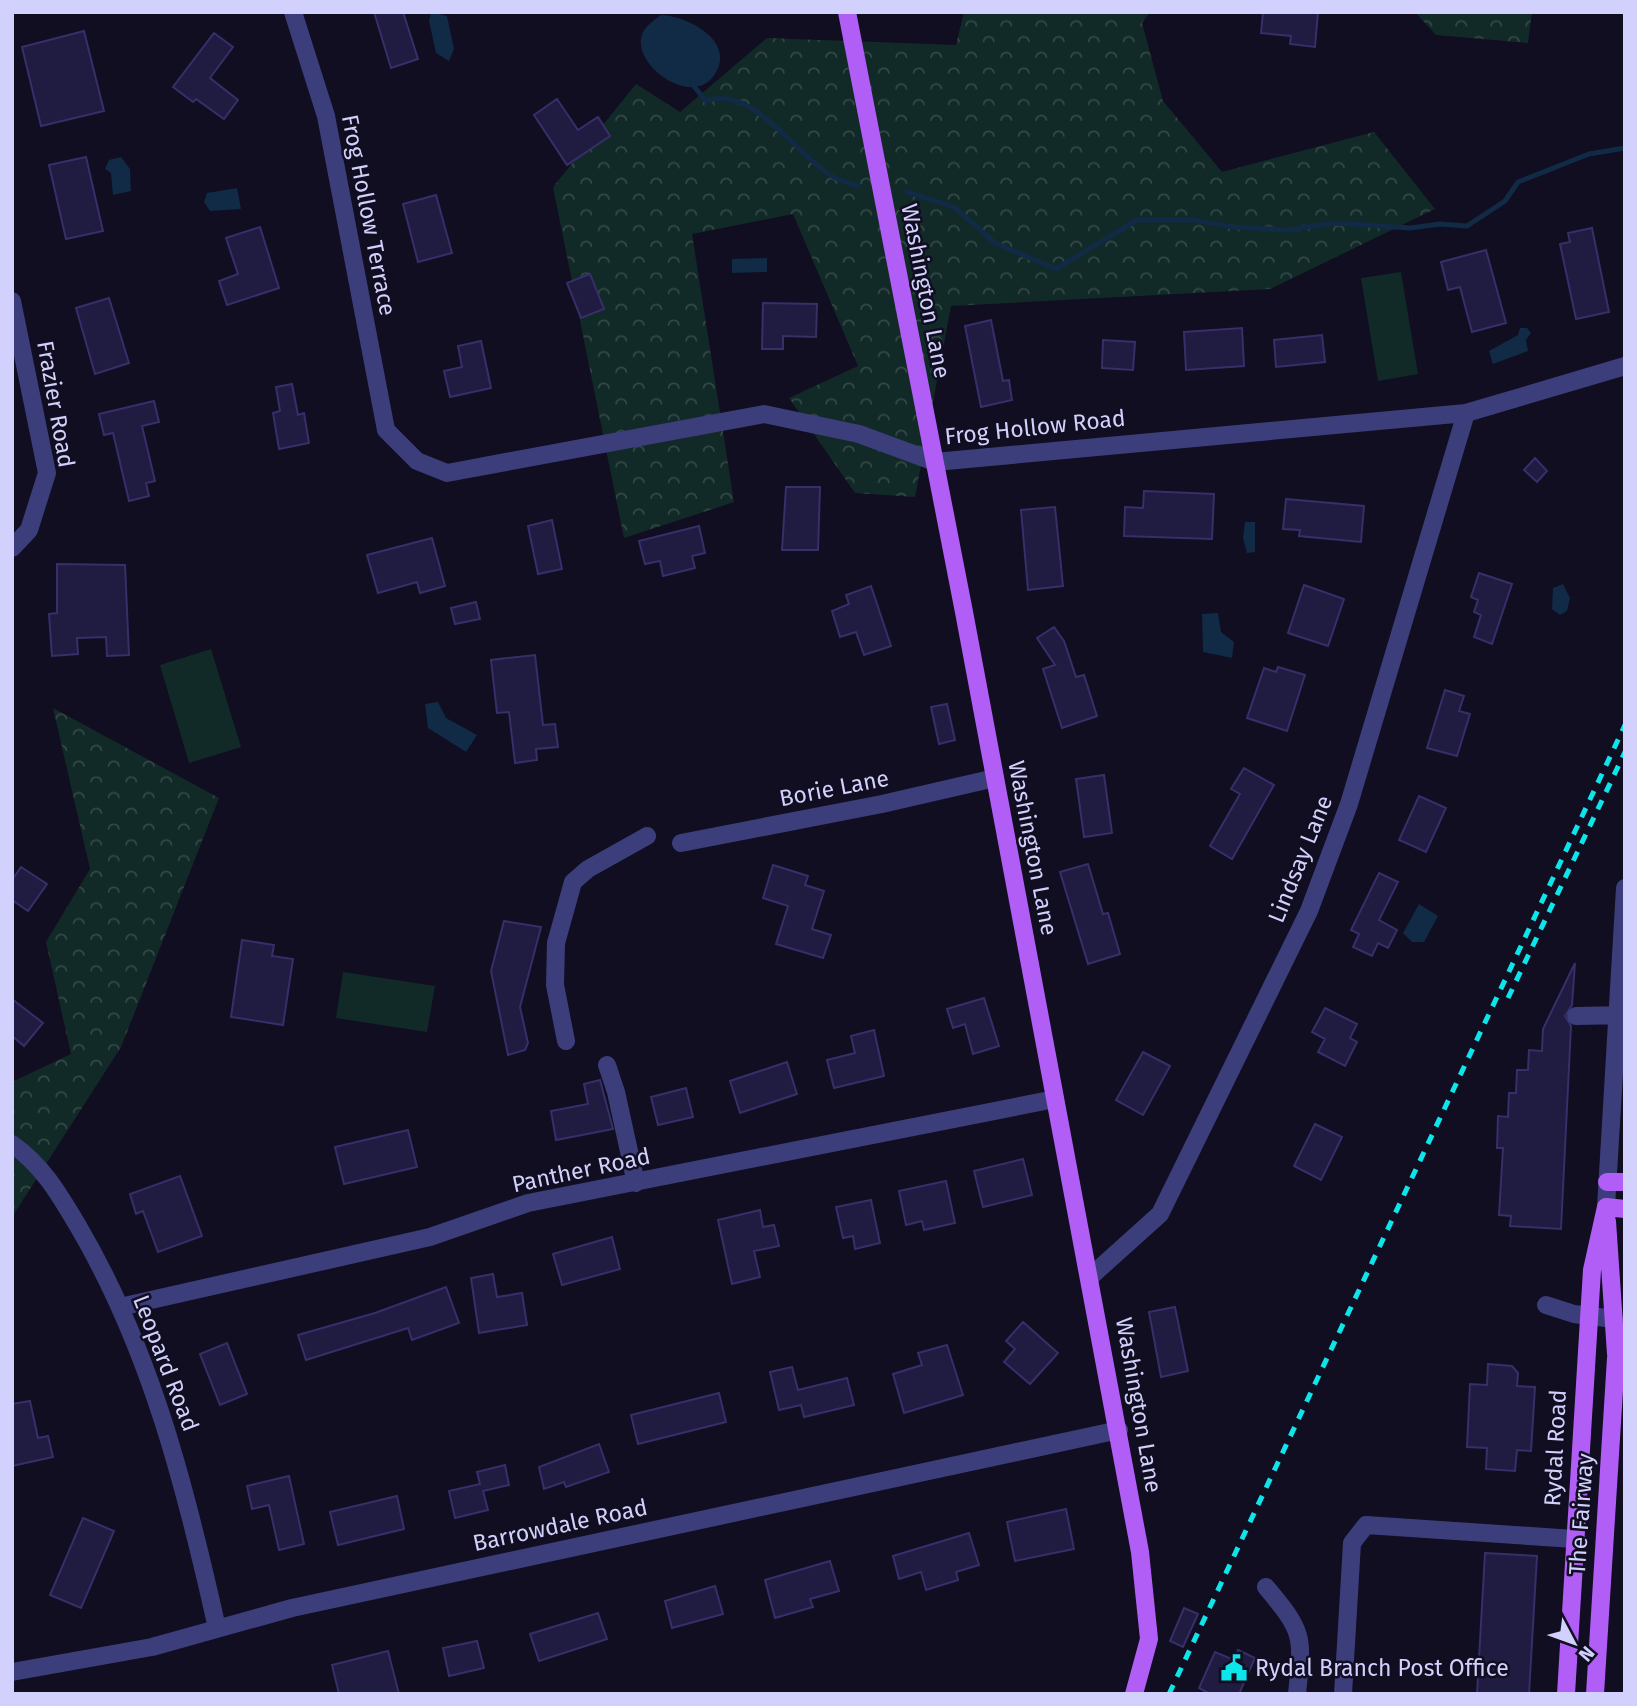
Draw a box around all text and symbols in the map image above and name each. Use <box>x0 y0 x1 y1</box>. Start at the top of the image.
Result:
street label: Frog Hollow Terrace <box>336 112 402 318</box>
street label: Washington Lane <box>895 201 957 381</box>
street label: Frazier Road <box>31 338 81 470</box>
street label: Frog Hollow Road <box>943 404 1127 450</box>
street label: Washington Lane <box>1002 758 1064 938</box>
street label: Borie Lane <box>777 764 891 812</box>
street label: Lindsay Lane <box>1262 791 1338 927</box>
street label: Panther Road <box>509 1142 653 1198</box>
street label: Leopard Road <box>127 1291 205 1435</box>
street label: Washington Lane <box>1110 1315 1168 1495</box>
street label: Rydal Road <box>1538 1389 1572 1507</box>
street label: The Fairway <box>1563 1452 1599 1576</box>
street label: Barrowdale Road <box>470 1493 650 1557</box>
north arrow <box>1539 1608 1609 1678</box>
text: N <box>1574 1642 1599 1666</box>
public building icon: Rydal Branch Post Office <box>1219 1653 1249 1683</box>
place label: Rydal Branch Post Office <box>1255 1654 1509 1682</box>

